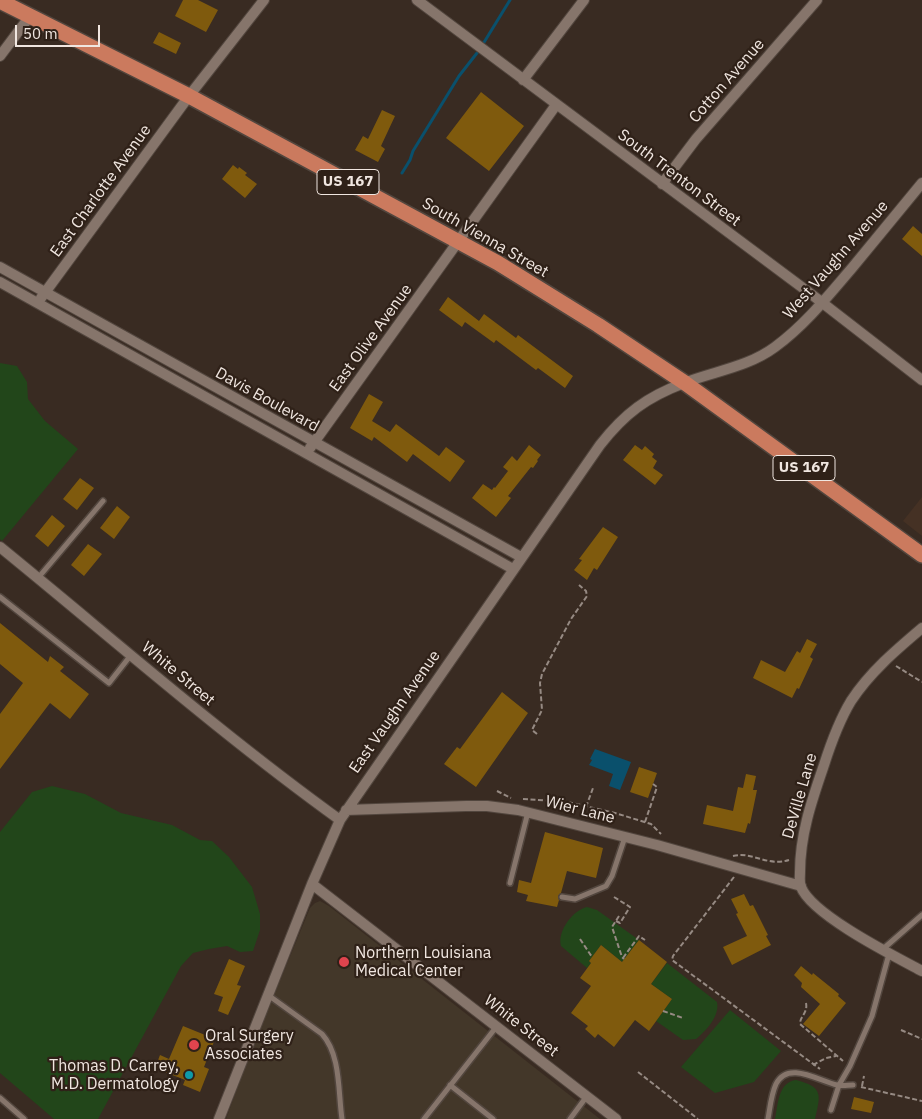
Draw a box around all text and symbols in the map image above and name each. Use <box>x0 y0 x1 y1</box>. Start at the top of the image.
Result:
scale bar <box>18 15 102 47</box>
text: 50 m <box>23 24 58 43</box>
street label: Cotton Avenue <box>685 35 769 127</box>
street label: East Charlotte Avenue <box>47 121 155 261</box>
street label: South Trenton Street <box>614 125 744 231</box>
road number: US 167 <box>317 170 379 194</box>
street label: South Vienna Street <box>418 194 552 282</box>
street label: West Vaughn Avenue <box>779 197 893 323</box>
street label: East Olive Avenue <box>326 280 416 396</box>
street label: Davis Boulevard <box>212 364 322 436</box>
road number: US 167 <box>773 456 835 480</box>
street label: White Street <box>138 638 218 710</box>
street label: East Vaughn Avenue <box>345 647 445 777</box>
street label: DeVille Lane <box>779 751 821 841</box>
street label: Wier Lane <box>543 792 617 828</box>
place label: Northern Louisiana Medical Center <box>355 943 491 981</box>
marker: Northern Louisiana Medical Center <box>337 955 351 969</box>
street label: White Street <box>480 991 562 1061</box>
place label: Oral Surgery Associates <box>205 1026 294 1064</box>
marker: Oral Surgery Associates <box>187 1038 201 1052</box>
place label: Thomas D. Carrey, M.D. Dermatology <box>49 1056 179 1094</box>
marker: Thomas D. Carrey, M.D. Dermatology <box>183 1069 195 1081</box>

